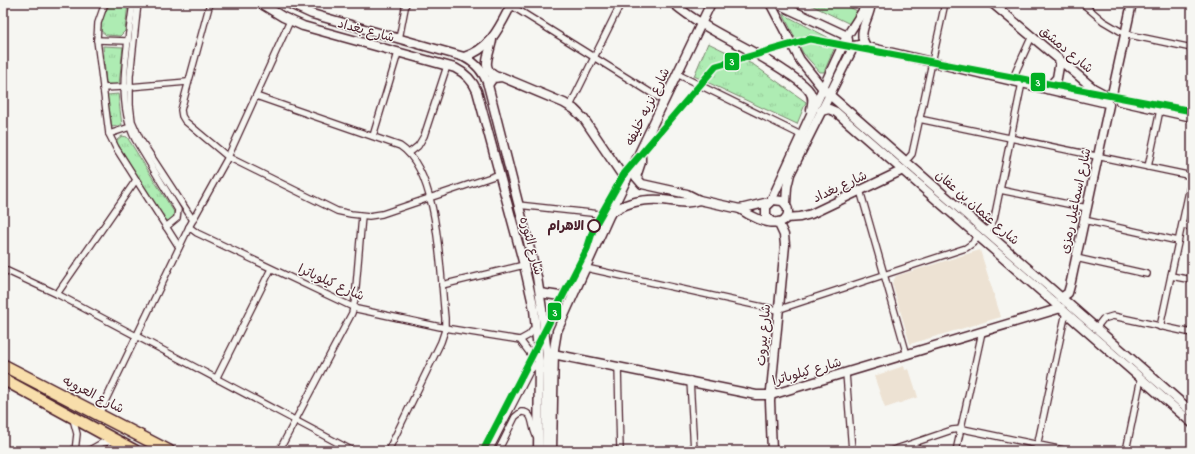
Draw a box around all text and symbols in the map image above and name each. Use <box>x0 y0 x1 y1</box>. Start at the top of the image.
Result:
street label: شارع بغداد <box>335 14 397 48</box>
street label: شارع دمشق <box>1035 22 1097 78</box>
line badge: 3 <box>724 52 740 71</box>
text: 3 <box>729 54 735 70</box>
street label: شارع نزيه خليفه <box>621 65 675 149</box>
line badge: 3 <box>1030 72 1046 92</box>
text: 3 <box>1035 75 1041 91</box>
street label: شارع اسماعيل رمزى <box>1056 147 1096 255</box>
street label: شارع بغداد <box>810 166 870 208</box>
street label: شارع عثمان بن عفان <box>931 166 1023 250</box>
street label: شارع الثوره <box>514 215 548 277</box>
place label: الاهرام <box>548 217 584 236</box>
marker: الاهرام <box>587 219 601 233</box>
street label: شارع كيلوباترا <box>295 260 367 306</box>
line badge: 3 <box>547 302 562 321</box>
street label: شارع بيروت <box>752 303 776 367</box>
text: 3 <box>552 305 558 321</box>
street label: شارع كيلوباترا <box>770 353 844 391</box>
street label: شارع العروبه <box>59 371 127 419</box>

